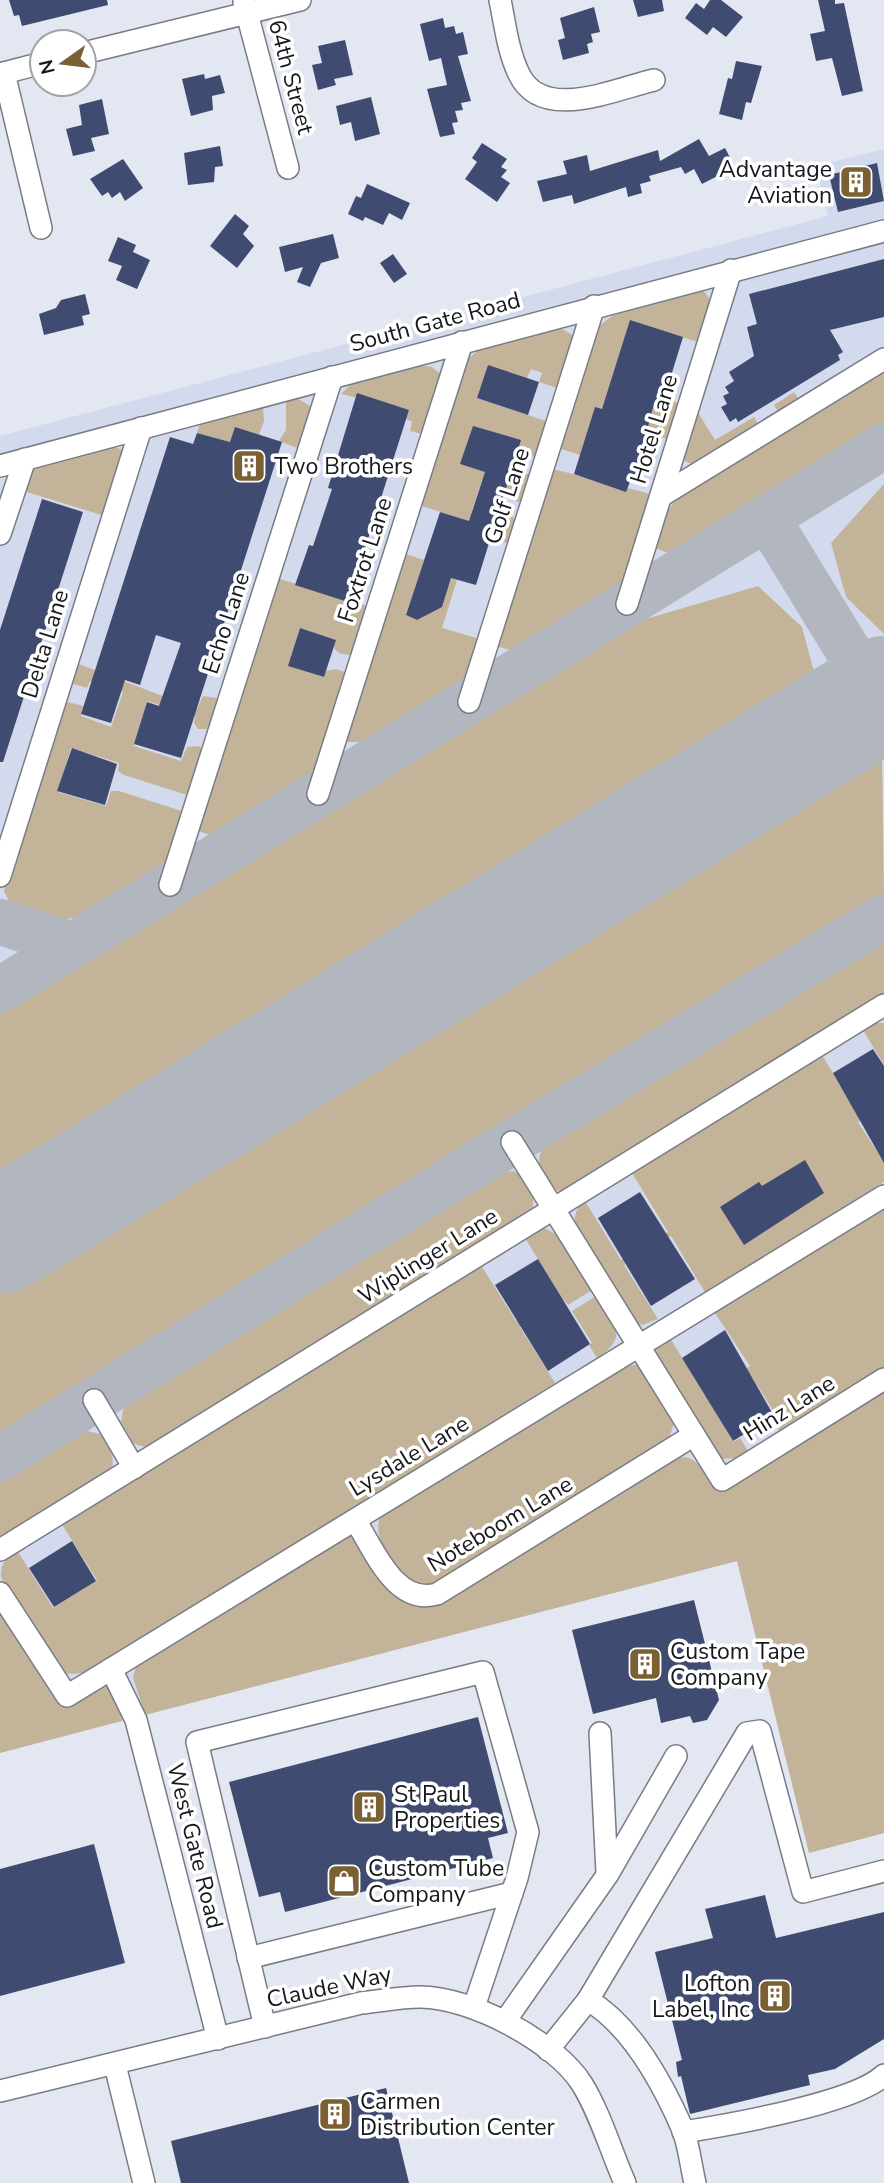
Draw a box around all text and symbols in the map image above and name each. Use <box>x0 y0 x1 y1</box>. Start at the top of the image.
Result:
street label: 64th Street <box>261 16 321 139</box>
north arrow <box>28 28 98 98</box>
text: N <box>33 57 62 77</box>
place label: Advantage Aviation <box>719 154 832 211</box>
building icon: Advantage Aviation <box>837 163 875 201</box>
street label: South Gate Road <box>346 284 524 360</box>
street label: Hotel Lane <box>623 370 685 488</box>
street label: Golf Lane <box>477 444 537 548</box>
building icon: Two Brothers <box>230 447 268 485</box>
place label: Two Brothers <box>274 451 413 482</box>
street label: Foxtrot Lane <box>330 494 400 626</box>
street label: Echo Lane <box>195 568 257 678</box>
street label: Delta Lane <box>14 586 76 702</box>
street label: Wiplinger Lane <box>352 1201 504 1311</box>
street label: Hinz Lane <box>737 1368 841 1448</box>
street label: Lysdale Lane <box>343 1408 475 1504</box>
street label: Noteboom Lane <box>422 1468 578 1580</box>
place label: Custom Tape Company <box>670 1636 805 1693</box>
building icon: Custom Tape Company <box>626 1645 664 1683</box>
street label: West Gate Road <box>159 1760 231 1932</box>
place label: St Paul Properties <box>394 1779 500 1836</box>
building icon: St Paul Properties <box>350 1788 388 1826</box>
place label: Custom Tube Company <box>368 1853 504 1910</box>
shop icon: Custom Tube Company <box>325 1862 363 1900</box>
street label: Claude Way <box>264 1959 394 2015</box>
place label: Lofton Label, Inc <box>652 1968 750 2025</box>
building icon: Lofton Label, Inc <box>756 1977 794 2015</box>
place label: Carmen Distribution Center <box>360 2086 556 2143</box>
building icon: Carmen Distribution Center <box>316 2095 354 2133</box>

